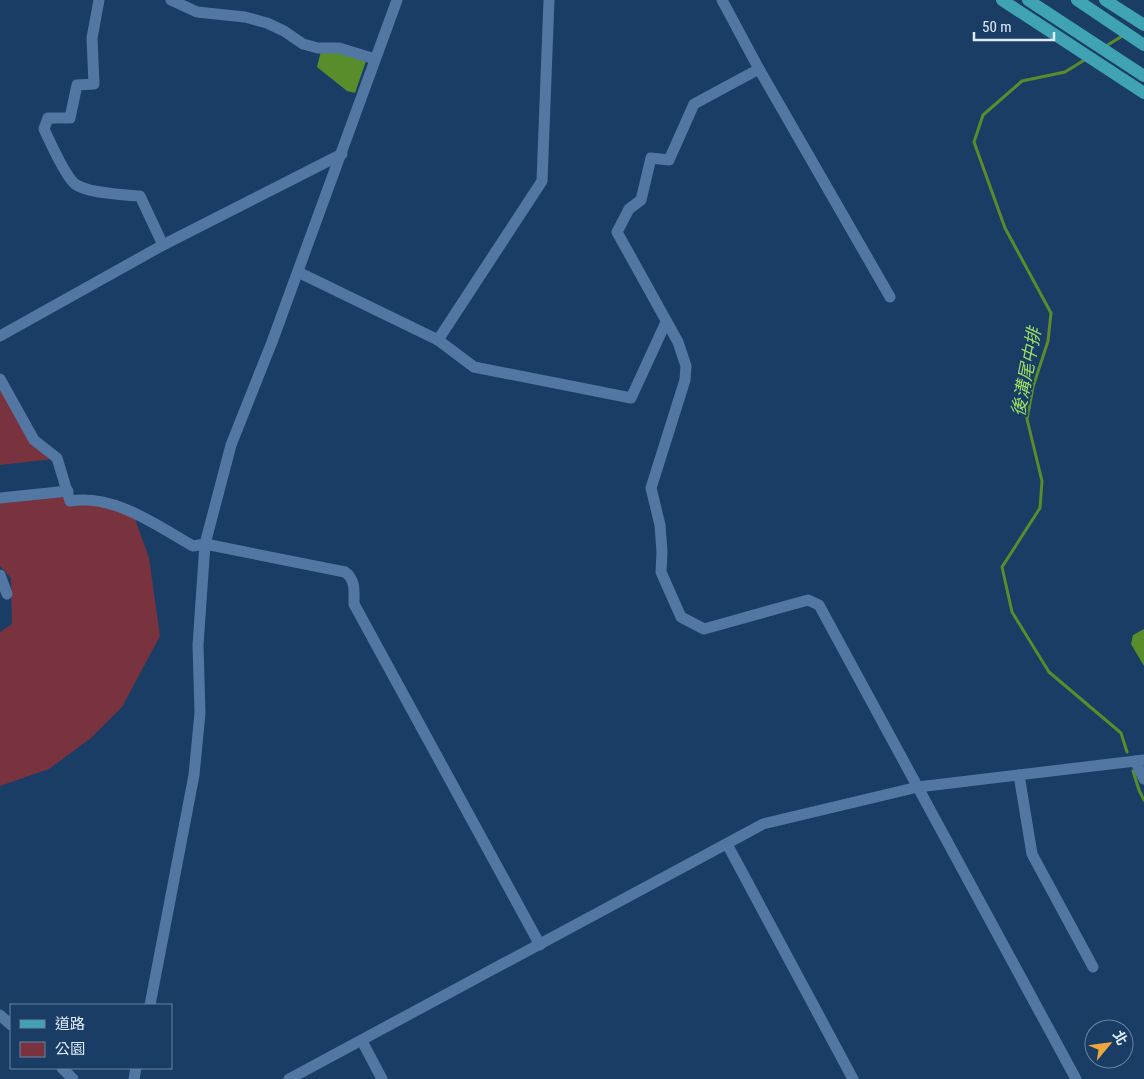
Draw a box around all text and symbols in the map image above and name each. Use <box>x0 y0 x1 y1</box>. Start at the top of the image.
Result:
scale bar <box>974 10 1054 42</box>
text: 50 m <box>982 18 1012 36</box>
water label: 後溝尾中排 <box>1007 324 1045 418</box>
legend <box>10 1004 172 1069</box>
text: 道路 <box>55 1015 85 1033</box>
north arrow <box>1084 1019 1134 1069</box>
text: 北 <box>1110 1028 1131 1048</box>
text: 公園 <box>55 1040 85 1058</box>

